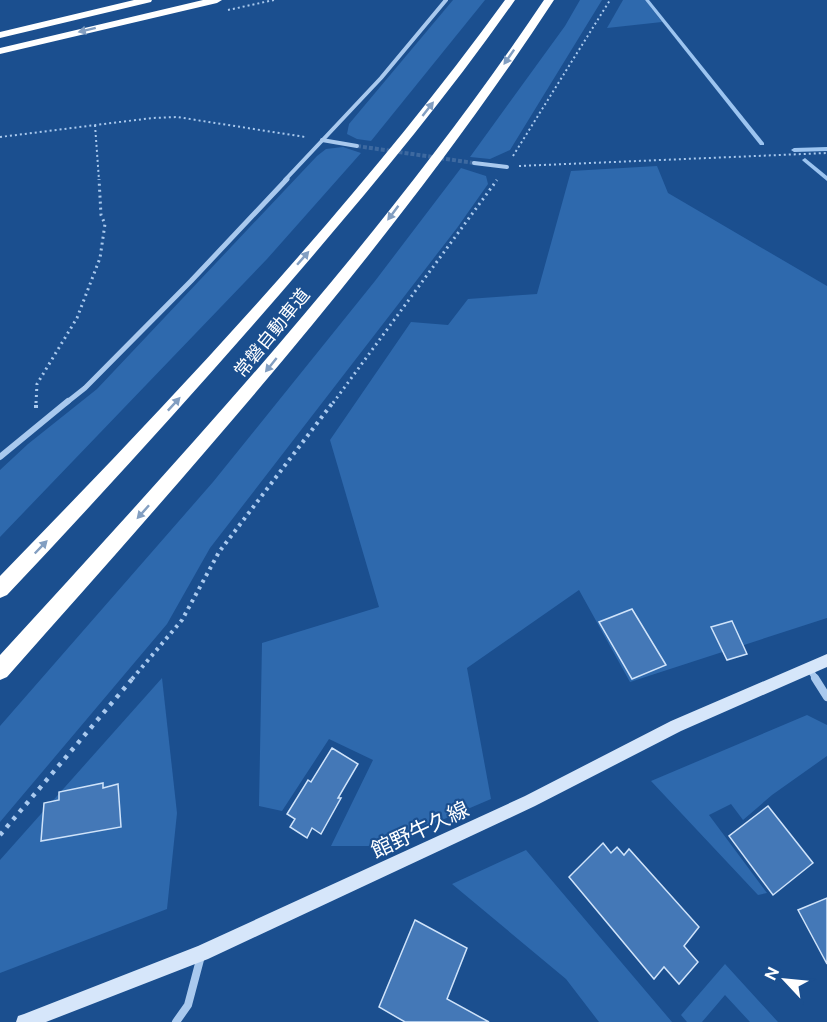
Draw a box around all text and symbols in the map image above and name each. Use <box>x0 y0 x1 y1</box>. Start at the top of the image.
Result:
one-way arrow <box>78 26 96 36</box>
one-way arrow <box>503 48 515 64</box>
one-way arrow <box>422 101 434 116</box>
one-way arrow <box>388 206 400 221</box>
one-way arrow <box>296 251 309 266</box>
street label: 常磐自動車道 <box>229 284 314 381</box>
one-way arrow <box>264 357 277 373</box>
one-way arrow <box>167 397 181 412</box>
one-way arrow <box>137 504 150 519</box>
one-way arrow <box>33 540 47 554</box>
street label: 館野牛久線 <box>367 796 473 863</box>
north arrow <box>755 950 815 1010</box>
text: N <box>761 964 783 983</box>

